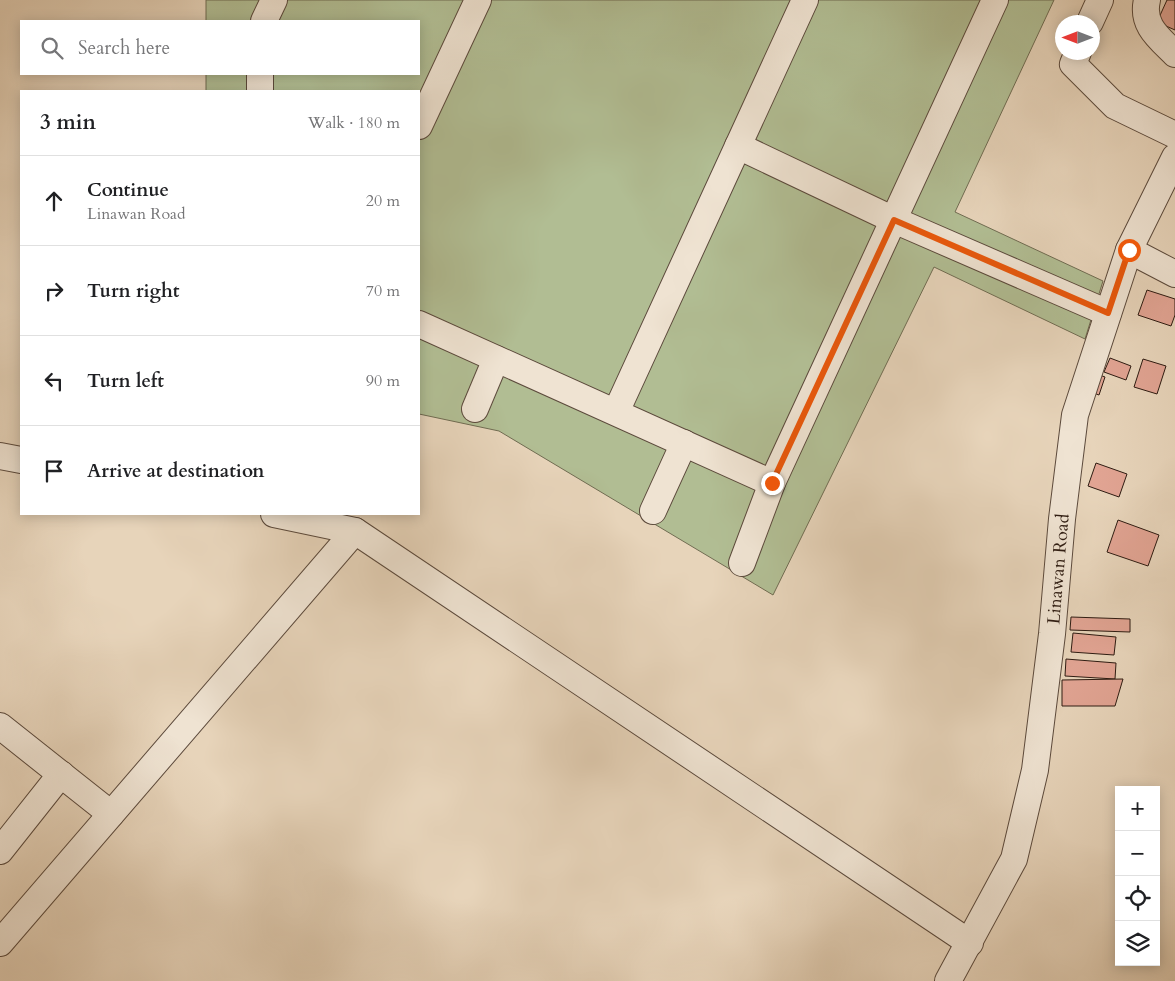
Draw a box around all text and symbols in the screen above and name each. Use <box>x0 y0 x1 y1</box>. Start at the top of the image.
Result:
north arrow <box>1055 15 1100 60</box>
search box <box>20 20 420 75</box>
icon: search <box>38 34 66 62</box>
text: Search here <box>78 35 170 61</box>
text: 3 min <box>40 108 96 137</box>
text: Walk · 180 m <box>308 112 400 134</box>
text: Continue <box>87 177 169 203</box>
icon: ahead <box>40 187 68 215</box>
text: 20 m <box>366 190 400 212</box>
text: Linawan Road <box>87 203 185 225</box>
route start <box>1118 239 1141 262</box>
icon: right <box>40 277 68 305</box>
text: Turn right <box>87 278 179 304</box>
text: 70 m <box>366 280 400 302</box>
icon: left <box>40 367 68 395</box>
text: Turn left <box>87 368 164 394</box>
text: 90 m <box>366 370 400 392</box>
icon: arrive <box>40 457 68 485</box>
text: Arrive at destination <box>87 458 264 484</box>
route end <box>761 472 784 495</box>
street label: Linawan Road <box>1041 512 1076 625</box>
map controls <box>1115 786 1160 966</box>
button: + <box>1115 786 1160 831</box>
button: − <box>1115 831 1160 876</box>
button: locate <box>1115 876 1160 921</box>
button: layers <box>1115 921 1160 966</box>

